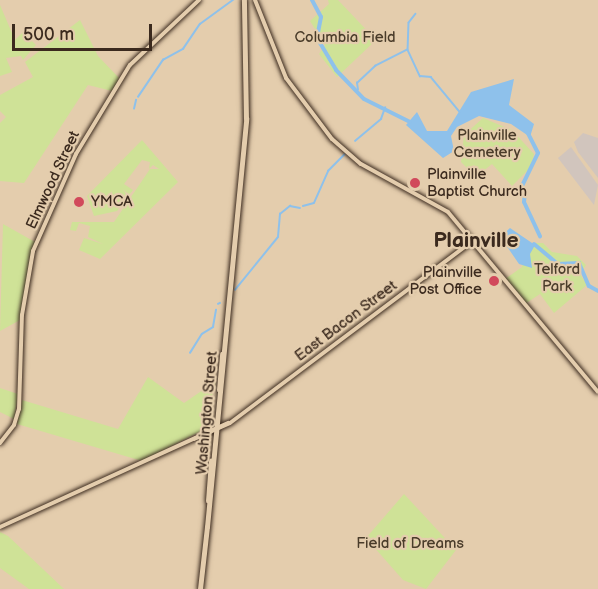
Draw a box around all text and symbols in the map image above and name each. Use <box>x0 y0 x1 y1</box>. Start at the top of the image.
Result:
scale bar <box>15 12 154 50</box>
text: 500 m <box>23 24 74 45</box>
park label: Columbia Field <box>294 29 396 47</box>
park label: Plainville Cemetery <box>454 126 520 161</box>
street label: Elmwood Street <box>22 128 84 232</box>
place label: Plainville Baptist Church <box>427 165 527 200</box>
marker: Plainville Baptist Church <box>408 176 422 190</box>
place label: YMCA <box>91 193 133 211</box>
marker: YMCA <box>72 195 86 209</box>
district label: Plainville <box>433 228 519 254</box>
park label: Telford Park <box>534 260 580 295</box>
place label: Plainville Post Office <box>410 263 482 298</box>
marker: Plainville Post Office <box>487 274 501 288</box>
street label: East Bacon Street <box>291 277 401 365</box>
street label: Washington Street <box>193 350 221 476</box>
park label: Field of Dreams <box>356 535 464 553</box>

